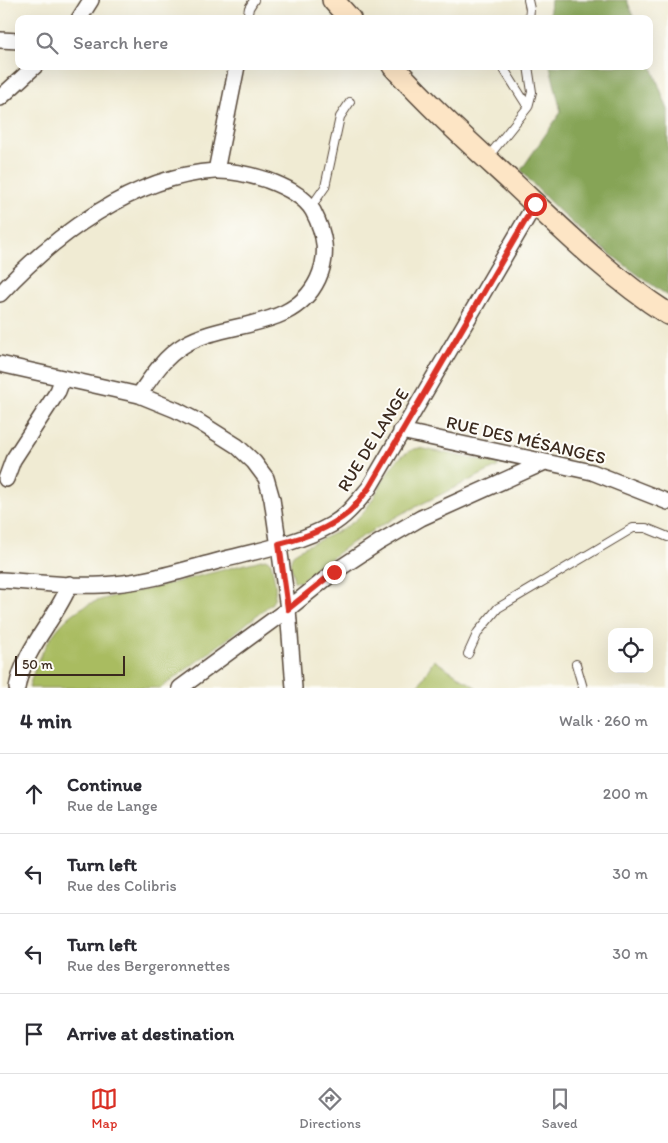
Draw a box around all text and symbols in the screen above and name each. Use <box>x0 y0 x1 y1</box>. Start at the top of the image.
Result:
search box <box>15 15 653 70</box>
icon: search <box>33 29 61 57</box>
text: Search here <box>73 31 168 54</box>
route start <box>524 193 547 216</box>
street label: RUE DE LANGE <box>333 384 413 496</box>
street label: RUE DES MÉSANGES <box>444 411 608 469</box>
route end <box>323 561 346 584</box>
map controls <box>608 628 653 673</box>
button: locate <box>608 628 653 673</box>
scale bar <box>15 653 125 676</box>
text: 50 m <box>22 656 53 673</box>
text: 4 min <box>20 708 72 733</box>
text: Walk · 260 m <box>559 711 648 730</box>
text: Continue <box>67 773 142 796</box>
icon: ahead <box>20 780 48 808</box>
text: 200 m <box>603 784 648 803</box>
text: Rue de Lange <box>67 796 158 815</box>
text: Turn left <box>67 853 137 876</box>
icon: left <box>20 860 48 888</box>
text: 30 m <box>612 864 648 883</box>
text: Rue des Colibris <box>67 876 177 895</box>
text: Turn left <box>67 933 137 956</box>
icon: left <box>20 940 48 968</box>
text: 30 m <box>612 944 648 963</box>
text: Rue des Bergeronnettes <box>67 956 230 975</box>
icon: arrive <box>20 1020 48 1048</box>
text: Arrive at destination <box>67 1022 234 1045</box>
tab: Map <box>90 1085 118 1132</box>
tab: Directions <box>299 1085 361 1132</box>
tab: Saved <box>542 1085 578 1132</box>

